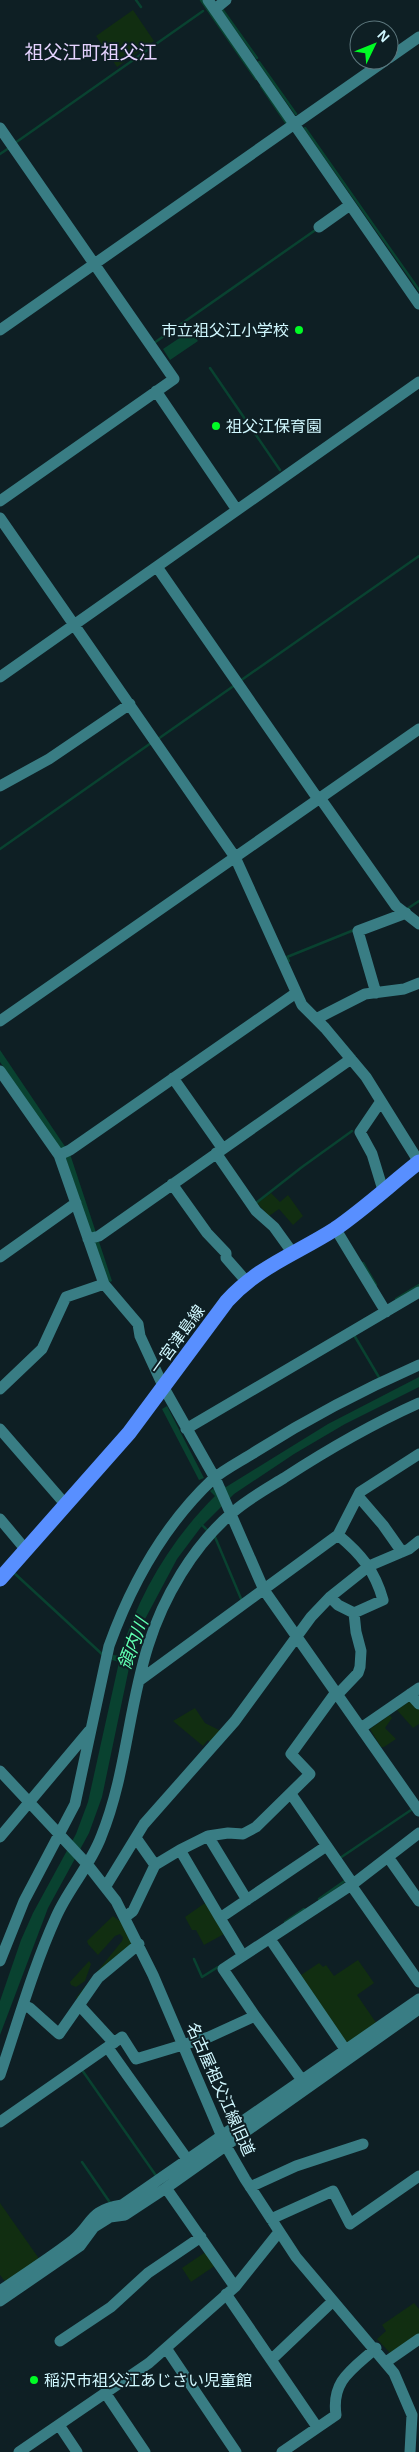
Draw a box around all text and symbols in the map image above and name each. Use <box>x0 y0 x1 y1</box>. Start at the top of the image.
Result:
north arrow <box>349 20 399 70</box>
text: N <box>374 27 393 45</box>
district label: 祖父江町祖父江 <box>24 42 158 63</box>
place label: 市立祖父江小学校 <box>161 322 289 339</box>
marker: 市立祖父江小学校 <box>293 324 305 336</box>
place label: 祖父江保育園 <box>226 418 322 435</box>
marker: 祖父江保育園 <box>210 420 222 432</box>
street label: 一宮津島線 <box>147 1302 208 1377</box>
water label: 領内川 <box>114 1613 153 1673</box>
street label: 名古屋祖父江線旧道 <box>183 2020 258 2158</box>
place label: 稲沢市祖父江あじさい児童館 <box>44 2372 252 2389</box>
marker: 稲沢市祖父江あじさい児童館 <box>28 2374 40 2386</box>

